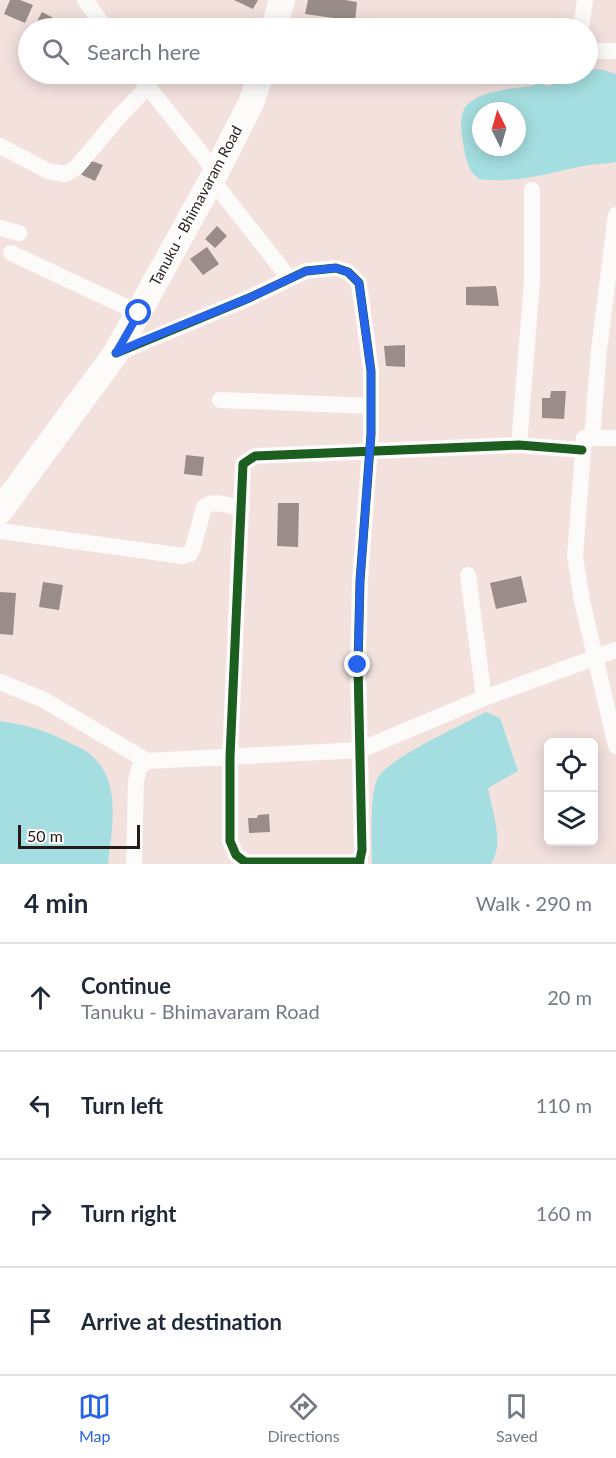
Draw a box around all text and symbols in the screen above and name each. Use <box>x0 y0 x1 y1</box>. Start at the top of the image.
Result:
search box <box>18 18 598 84</box>
icon: search <box>39 35 72 68</box>
text: Search here <box>87 38 200 65</box>
north arrow <box>472 102 526 156</box>
street label: Tanuku - Bhimavaram Road <box>145 122 245 289</box>
route start <box>125 299 151 325</box>
route end <box>344 651 370 677</box>
map controls <box>544 738 598 846</box>
button: locate <box>544 738 598 792</box>
button: layers <box>544 792 598 846</box>
scale bar <box>18 822 140 850</box>
text: 50 m <box>27 826 63 845</box>
text: 4 min <box>24 887 88 919</box>
text: Walk · 290 m <box>476 891 592 915</box>
text: Continue <box>81 972 171 999</box>
icon: ahead <box>24 981 57 1014</box>
text: 20 m <box>547 985 592 1009</box>
text: Tanuku - Bhimavaram Road <box>81 999 320 1023</box>
icon: left <box>24 1089 57 1122</box>
text: Turn left <box>81 1092 163 1119</box>
text: 110 m <box>536 1093 592 1117</box>
icon: right <box>24 1197 57 1230</box>
text: Turn right <box>81 1200 176 1227</box>
text: 160 m <box>536 1201 592 1225</box>
icon: arrive <box>24 1305 57 1338</box>
text: Arrive at destination <box>81 1308 282 1335</box>
tab: Map <box>78 1390 111 1445</box>
tab: Directions <box>267 1390 340 1445</box>
tab: Saved <box>496 1390 538 1445</box>

